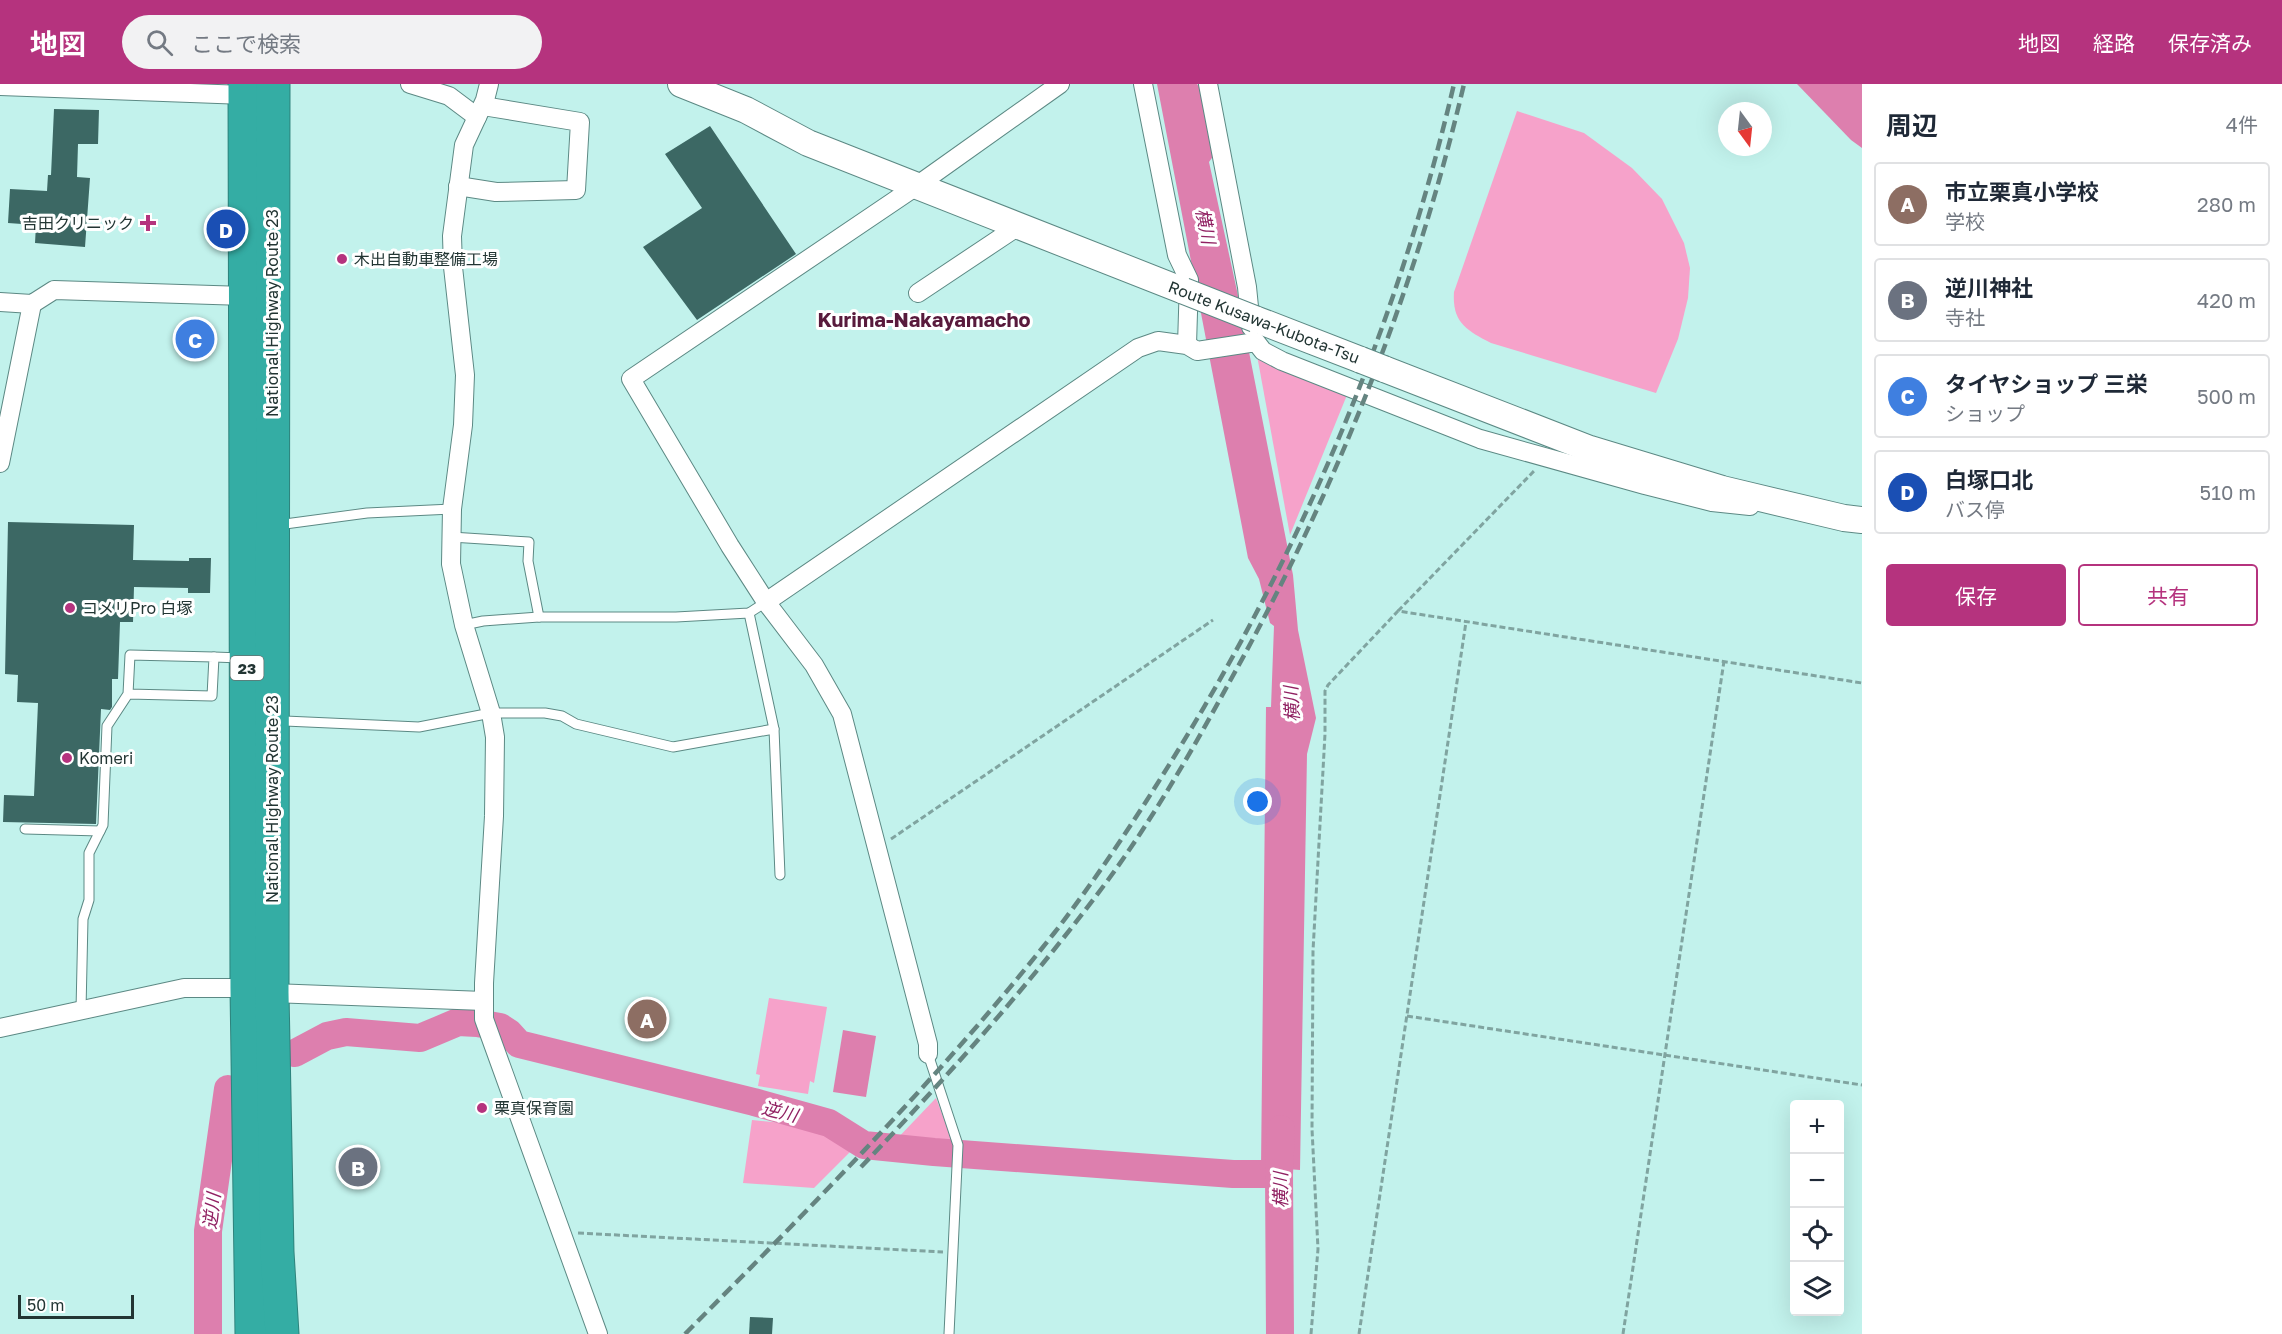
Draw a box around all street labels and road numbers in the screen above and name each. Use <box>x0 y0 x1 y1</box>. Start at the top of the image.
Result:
street label: National Highway Route 23 <box>262 209 282 417</box>
street label: Route Kusawa-Kubota-Tsu <box>1166 276 1362 368</box>
road number: 23 <box>230 656 264 680</box>
street label: National Highway Route 23 <box>262 695 282 903</box>

